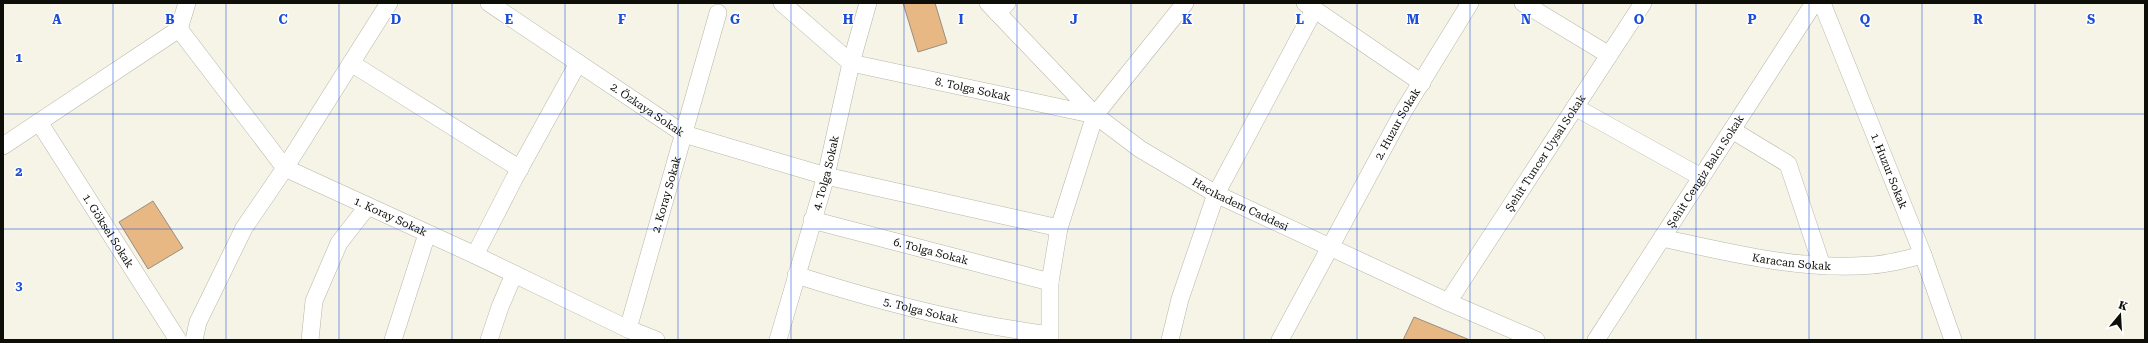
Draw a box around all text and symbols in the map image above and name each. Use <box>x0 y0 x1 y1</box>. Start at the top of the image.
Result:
text: A <box>52 12 62 27</box>
text: B <box>165 12 175 27</box>
text: C <box>278 12 288 27</box>
text: D <box>391 12 401 27</box>
text: E <box>505 12 513 27</box>
text: F <box>618 12 626 27</box>
text: G <box>730 12 740 27</box>
text: H <box>843 12 854 27</box>
text: I <box>958 12 964 27</box>
text: J <box>1070 12 1078 27</box>
text: K <box>1182 12 1193 27</box>
text: L <box>1296 12 1304 27</box>
text: M <box>1407 12 1420 27</box>
text: N <box>1521 12 1531 27</box>
text: O <box>1634 12 1645 27</box>
text: P <box>1748 12 1757 27</box>
text: Q <box>1860 12 1871 27</box>
text: R <box>1973 12 1983 27</box>
text: S <box>2087 12 2095 27</box>
text: 1 <box>15 50 23 65</box>
street label: 8. Tolga Sokak <box>934 75 1012 104</box>
street label: 2. Özkaya Sokak <box>608 80 687 139</box>
street label: 2. Huzur Sokak <box>1372 86 1423 162</box>
street label: Şehit Tuncer Uysal Sokak <box>1503 92 1589 214</box>
street label: Şehit Cengiz Balcı Sokak <box>1664 113 1747 230</box>
street label: 1. Huzur Sokak <box>1868 131 1910 211</box>
street label: 4. Tolga Sokak <box>810 134 842 212</box>
street label: 2. Koray Sokak <box>650 155 684 234</box>
text: 2 <box>15 164 23 179</box>
street label: Hacıkadem Caddesi <box>1190 175 1291 234</box>
street label: 1. Göksel Sokak <box>80 192 136 270</box>
street label: 1. Koray Sokak <box>352 194 429 239</box>
street label: 6. Tolga Sokak <box>892 236 970 267</box>
street label: Karacan Sokak <box>1751 251 1831 273</box>
text: 3 <box>15 278 23 293</box>
street label: 5. Tolga Sokak <box>882 295 960 326</box>
north arrow <box>2100 295 2140 335</box>
text: K <box>2117 298 2129 314</box>

